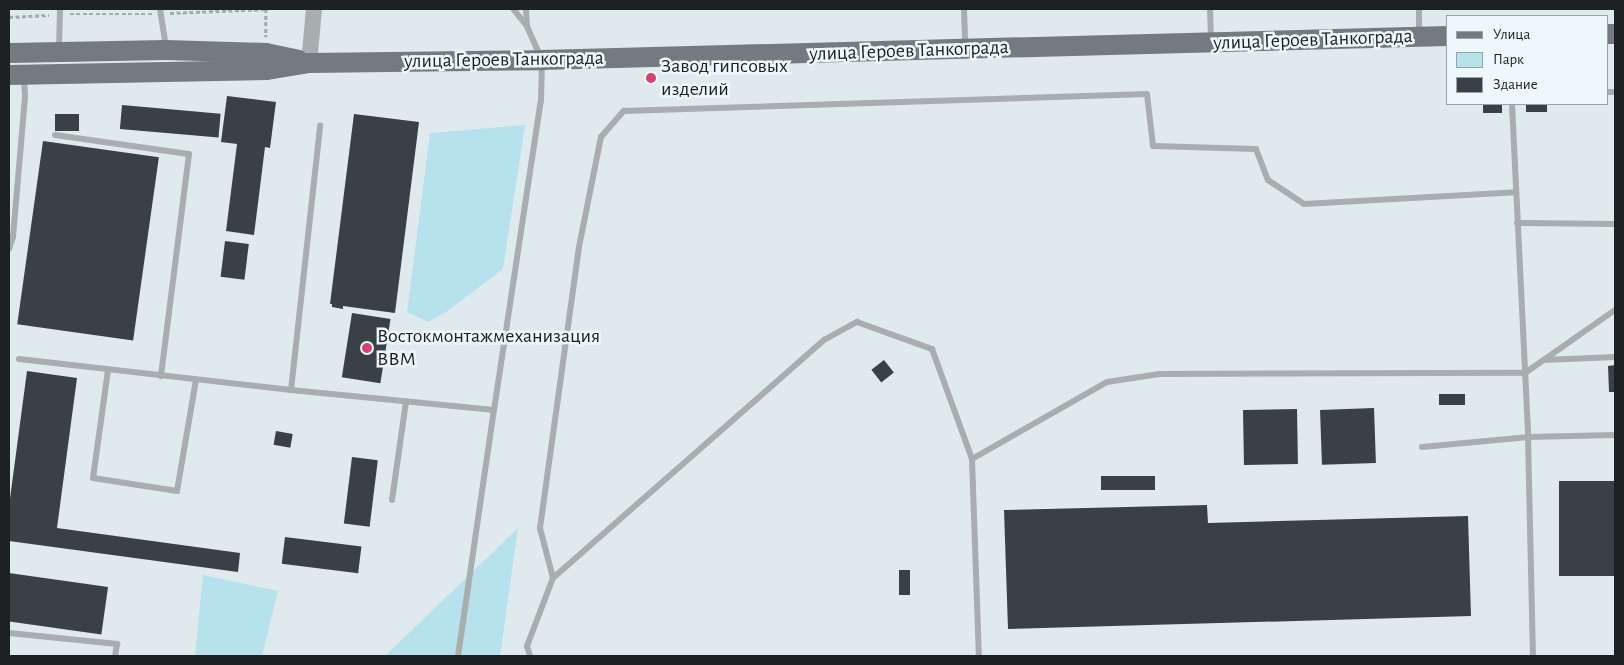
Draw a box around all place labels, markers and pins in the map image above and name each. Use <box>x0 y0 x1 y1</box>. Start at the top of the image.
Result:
place label: Завод гипсовых изделий <box>661 54 788 101</box>
marker: Завод гипсовых изделий <box>645 72 657 84</box>
place label: Востокмонтажмеханизация ВВМ <box>377 324 600 371</box>
marker: Востокмонтажмеханизация ВВМ <box>361 342 373 354</box>

